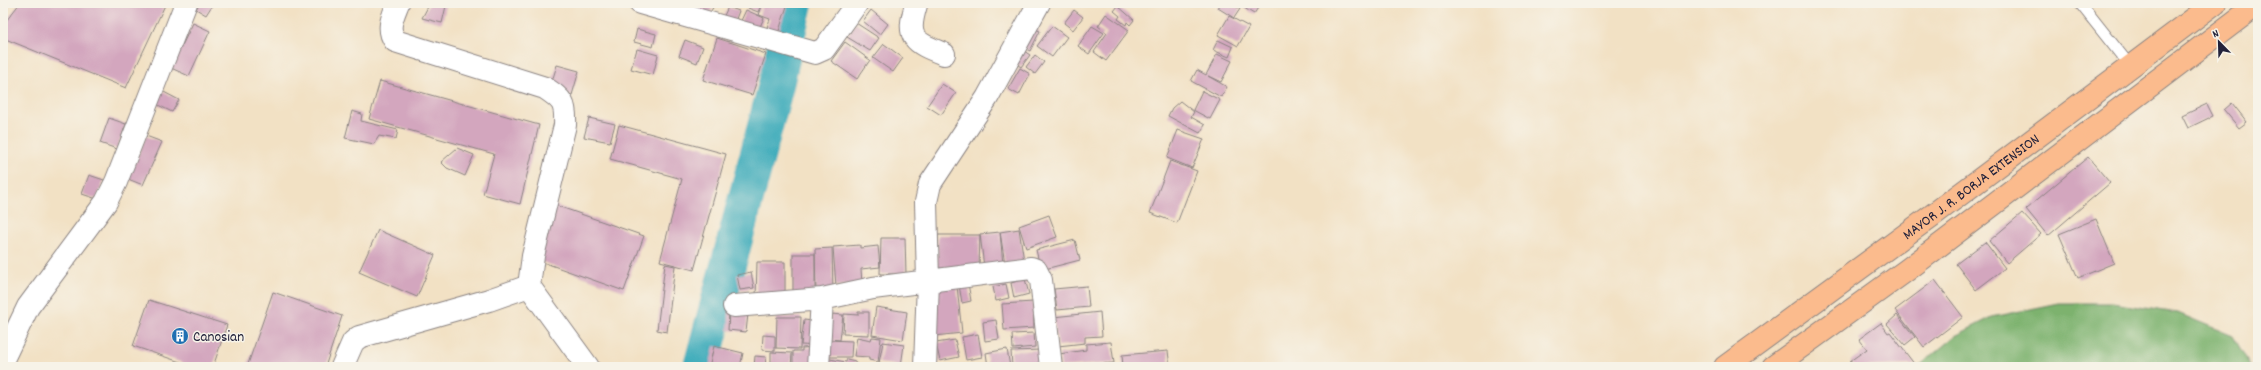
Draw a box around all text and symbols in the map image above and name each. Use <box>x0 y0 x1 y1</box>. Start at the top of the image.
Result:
north arrow <box>2199 22 2239 62</box>
text: N <box>2210 26 2222 43</box>
street label: MAYOR J. R. BORJA EXTENSION <box>1899 129 2045 246</box>
building icon: Canosian <box>170 326 190 346</box>
place label: Canosian <box>193 327 244 349</box>

